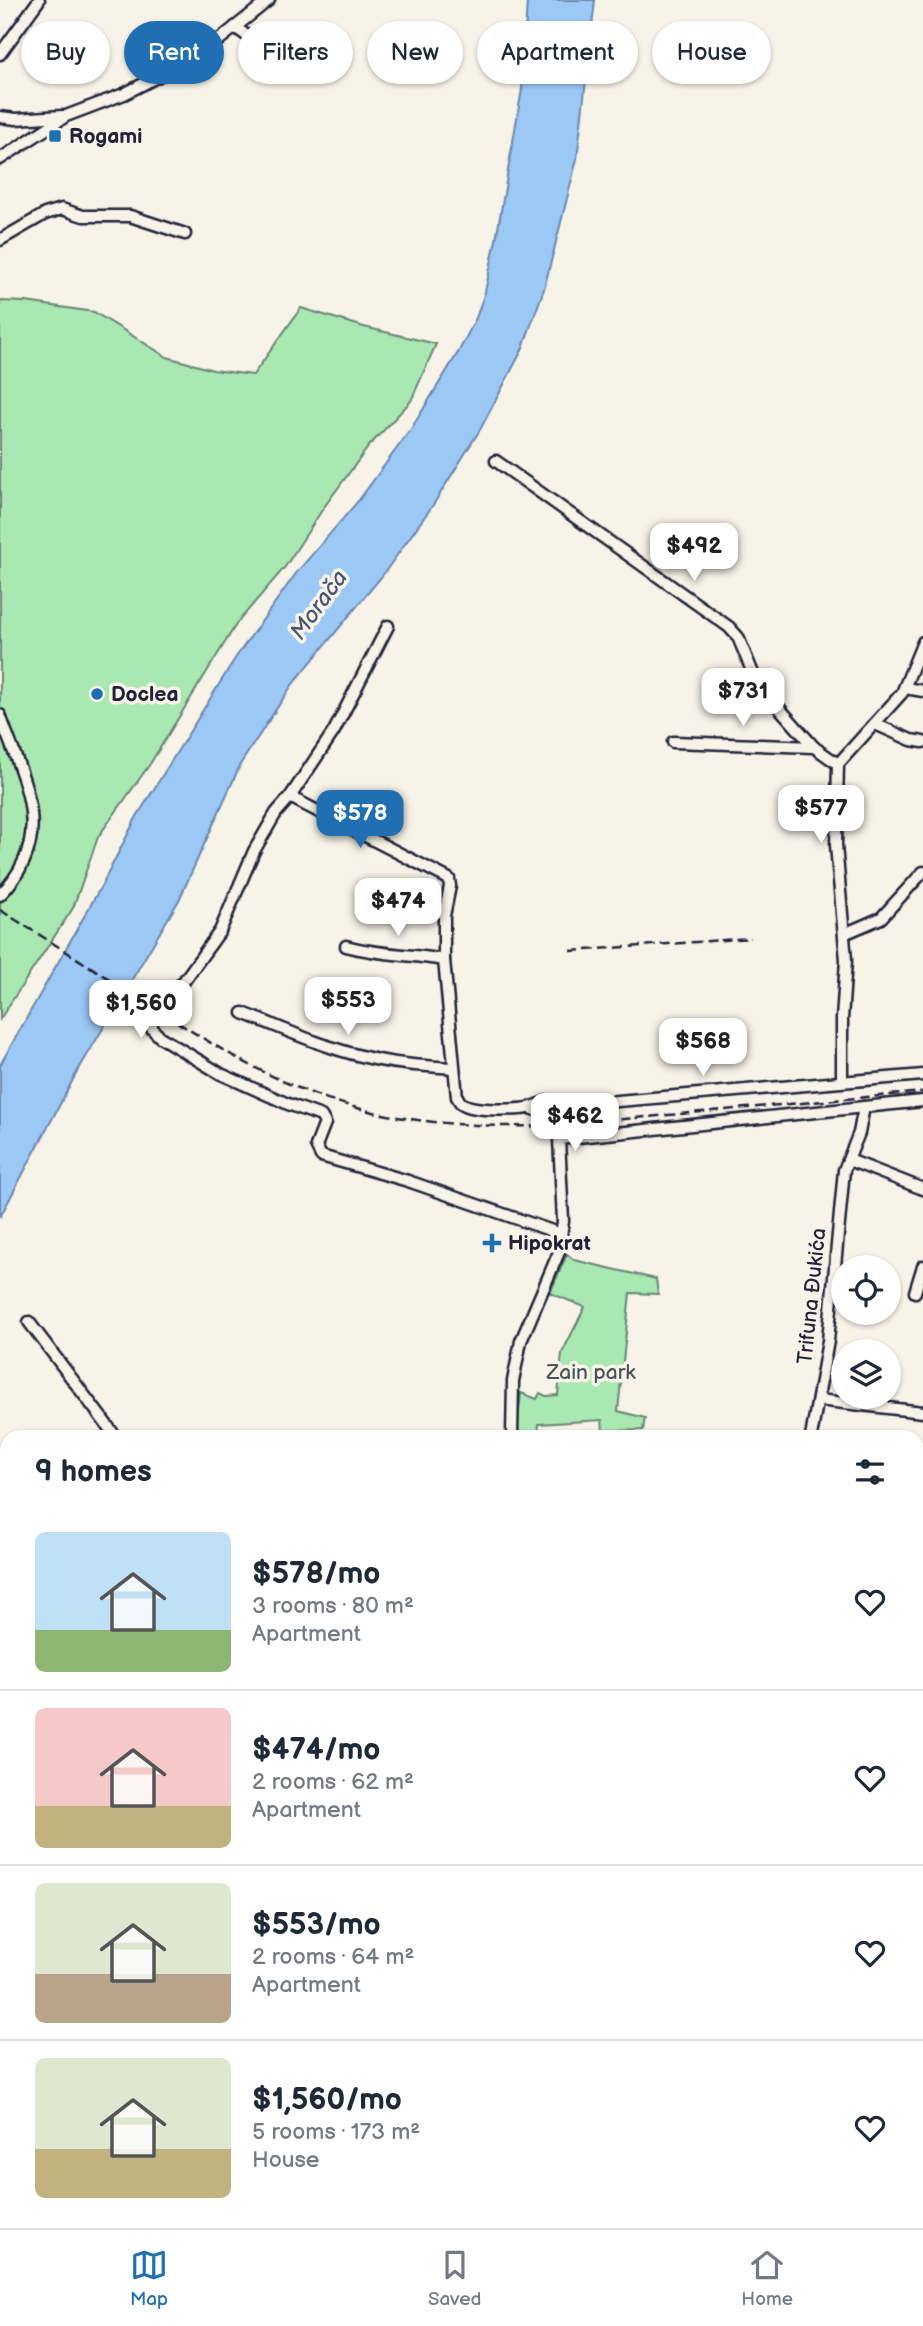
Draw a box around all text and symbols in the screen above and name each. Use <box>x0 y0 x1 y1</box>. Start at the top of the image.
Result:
chip: Buy <box>21 21 110 84</box>
chip: Rent <box>124 21 224 84</box>
chip: Filters <box>238 21 353 84</box>
chip: New <box>367 21 463 84</box>
chip: Apartment <box>477 21 638 84</box>
chip: House <box>652 21 771 84</box>
place label: Rogami <box>69 124 142 149</box>
marker: Rogami <box>47 128 63 144</box>
pin: $492 <box>653 524 735 583</box>
text: $492 <box>666 532 722 560</box>
water label: Morača <box>284 565 354 645</box>
pin: $731 <box>702 668 784 728</box>
text: $731 <box>718 677 768 705</box>
place label: Doclea <box>111 682 178 707</box>
marker: Doclea <box>89 686 105 702</box>
pin: $577 <box>780 786 862 845</box>
pin: $578 <box>319 790 401 850</box>
text: $577 <box>794 794 848 822</box>
text: $578 <box>333 799 387 827</box>
pin: $474 <box>357 878 439 938</box>
text: $474 <box>371 887 425 915</box>
pin: $553 <box>307 978 389 1037</box>
pin: $1,560 <box>84 981 198 1040</box>
text: $553 <box>320 986 376 1014</box>
text: $1,560 <box>105 989 177 1017</box>
pin: $568 <box>662 1018 744 1078</box>
text: $568 <box>675 1027 731 1055</box>
pin: $462 <box>534 1094 616 1153</box>
text: $462 <box>547 1102 603 1130</box>
street label: Trifuna Đukića <box>792 1227 832 1365</box>
place label: Hipokrat <box>508 1231 591 1256</box>
marker: Hipokrat <box>482 1233 502 1253</box>
map controls <box>831 1255 901 1409</box>
button: locate <box>831 1255 901 1325</box>
button: layers <box>831 1339 901 1409</box>
park label: Zain park <box>545 1360 636 1385</box>
icon: filters <box>851 1453 889 1491</box>
text: 9 homes <box>35 1454 152 1490</box>
text: $578/mo <box>252 1556 380 1592</box>
icon: home <box>91 1560 175 1644</box>
icon: heart <box>851 1583 889 1621</box>
text: 3 rooms · 80 m² <box>252 1592 414 1620</box>
text: Apartment <box>252 1620 361 1648</box>
text: $474/mo <box>252 1732 380 1768</box>
icon: home <box>91 1736 175 1820</box>
icon: heart <box>851 1759 889 1797</box>
text: 2 rooms · 62 m² <box>252 1768 414 1796</box>
text: Apartment <box>252 1796 361 1824</box>
text: $553/mo <box>252 1907 381 1943</box>
icon: home <box>91 1911 175 1995</box>
icon: heart <box>851 1934 889 1972</box>
text: 2 rooms · 64 m² <box>252 1943 414 1971</box>
text: Apartment <box>252 1971 361 1999</box>
text: $1,560/mo <box>252 2082 402 2118</box>
icon: home <box>91 2086 175 2170</box>
icon: heart <box>851 2109 889 2147</box>
text: 5 rooms · 173 m² <box>252 2118 420 2146</box>
text: House <box>252 2146 319 2174</box>
tab: Map <box>130 2246 168 2311</box>
tab: Saved <box>428 2246 481 2311</box>
tab: Home <box>741 2246 793 2311</box>

